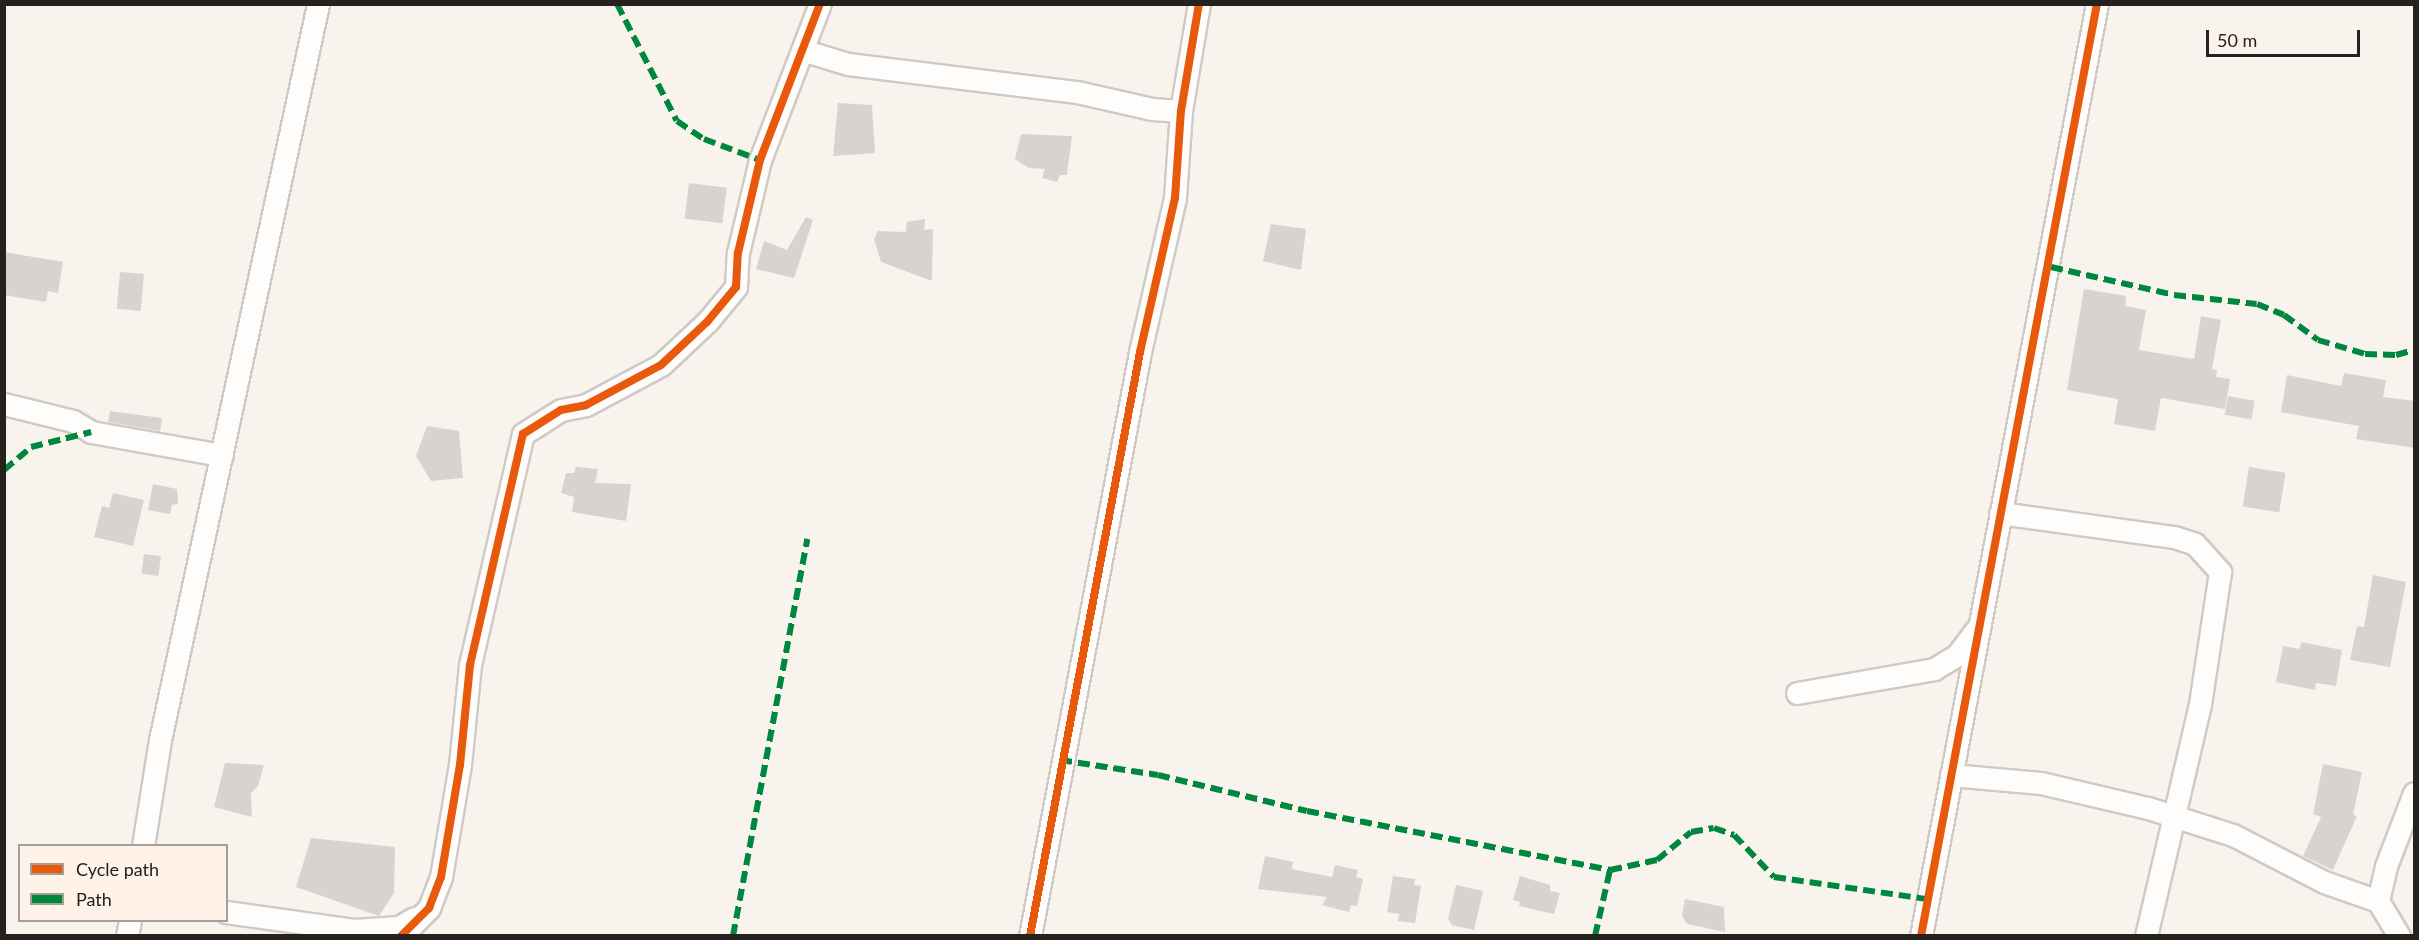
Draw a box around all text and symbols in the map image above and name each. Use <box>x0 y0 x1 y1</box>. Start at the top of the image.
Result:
scale bar <box>2209 18 2364 56</box>
text: 50 m <box>2217 29 2257 51</box>
legend <box>18 844 228 922</box>
text: Cycle path <box>76 858 159 880</box>
text: Path <box>76 888 112 910</box>

